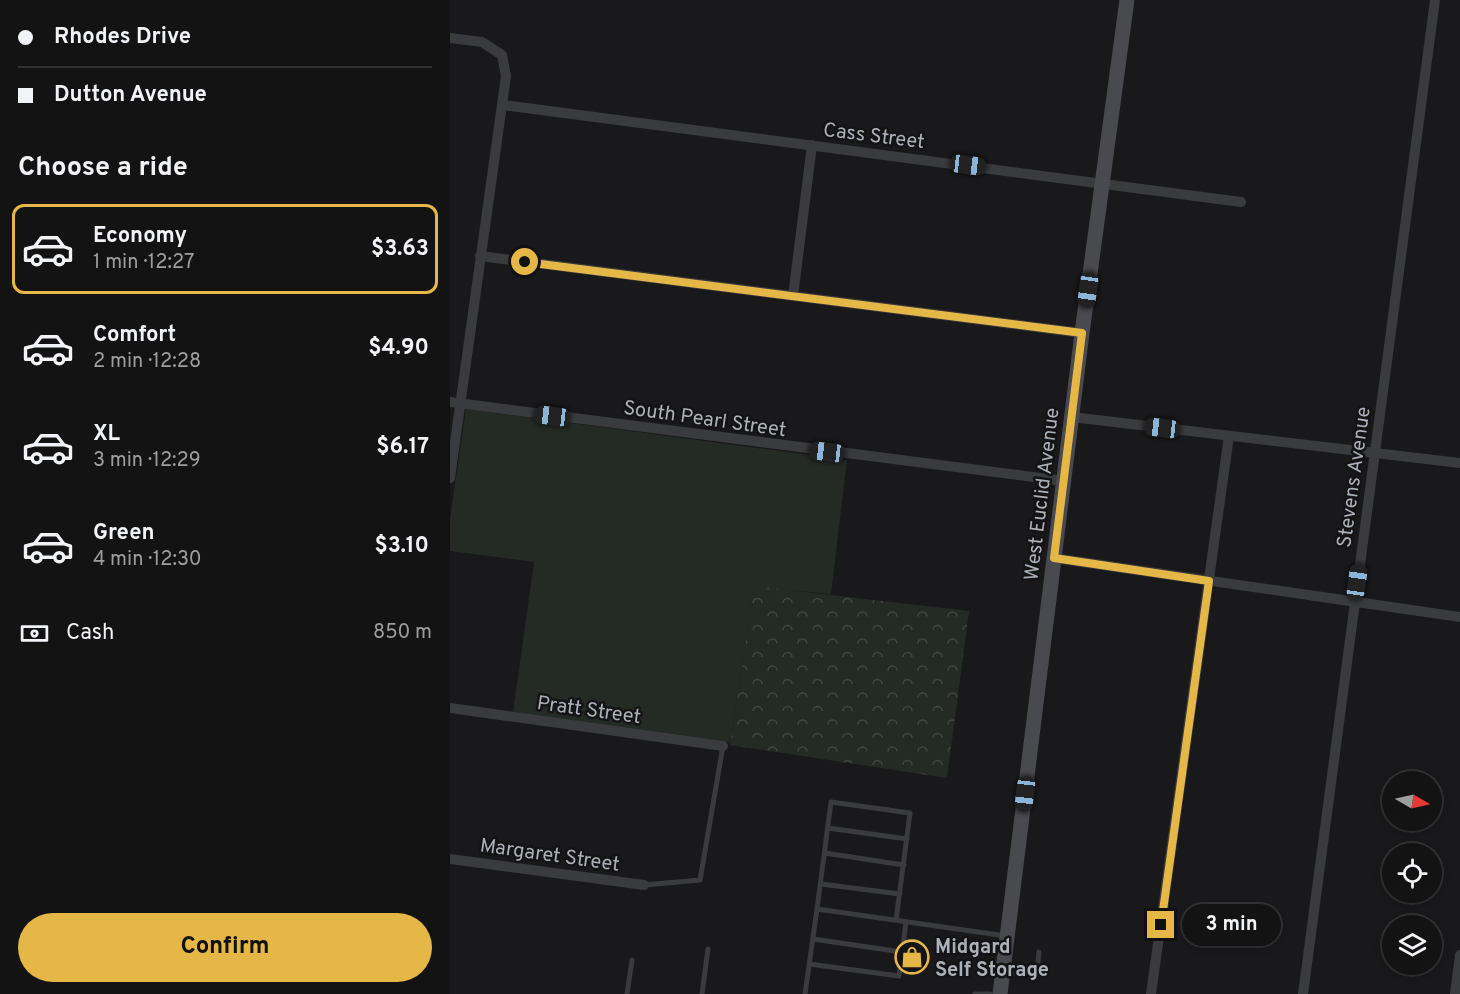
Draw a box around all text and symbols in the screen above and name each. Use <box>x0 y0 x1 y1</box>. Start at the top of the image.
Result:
text: Rhodes Drive <box>54 24 191 51</box>
text: Dutton Avenue <box>54 82 207 109</box>
street label: Cass Street <box>822 118 926 156</box>
text: Choose a ride <box>18 151 188 185</box>
car <box>949 154 987 176</box>
icon: car <box>21 222 75 276</box>
text: Economy <box>93 223 187 250</box>
text: $3.63 <box>371 236 429 263</box>
route start <box>511 248 538 275</box>
text: 1 min · 12:27 <box>93 250 195 276</box>
car <box>1077 271 1099 309</box>
icon: car <box>21 321 75 375</box>
text: Comfort <box>93 322 176 349</box>
text: $4.90 <box>368 335 429 362</box>
text: 2 min · 12:28 <box>93 349 201 375</box>
street label: South Pearl Street <box>622 396 788 444</box>
car <box>533 405 571 427</box>
street label: Stevens Avenue <box>1332 405 1378 549</box>
street label: West Euclid Avenue <box>1019 406 1066 582</box>
car <box>1143 417 1181 439</box>
icon: car <box>21 420 75 474</box>
text: XL <box>93 421 120 448</box>
text: $6.17 <box>376 434 429 461</box>
car <box>808 441 846 463</box>
text: 3 min · 12:29 <box>93 448 201 474</box>
icon: car <box>21 519 75 573</box>
text: Green <box>93 520 155 547</box>
text: $3.10 <box>374 533 429 560</box>
text: 4 min · 12:30 <box>93 547 202 573</box>
car <box>1346 563 1368 601</box>
icon: cash <box>18 617 51 650</box>
text: Cash <box>66 620 115 647</box>
text: 850 m <box>373 620 432 646</box>
street label: Pratt Street <box>535 691 642 731</box>
north arrow <box>1382 771 1442 831</box>
map controls <box>1382 771 1442 975</box>
car <box>1014 775 1036 813</box>
street label: Margaret Street <box>478 833 621 879</box>
button: locate <box>1382 843 1442 903</box>
callout: 3 min <box>1182 904 1281 946</box>
route end <box>1147 911 1174 938</box>
text: 3 min <box>1205 912 1258 938</box>
button: Confirm <box>18 913 432 982</box>
button: layers <box>1382 915 1442 975</box>
place label: Midgard Self Storage <box>935 935 1049 984</box>
shop icon: Midgard Self Storage <box>894 939 930 975</box>

